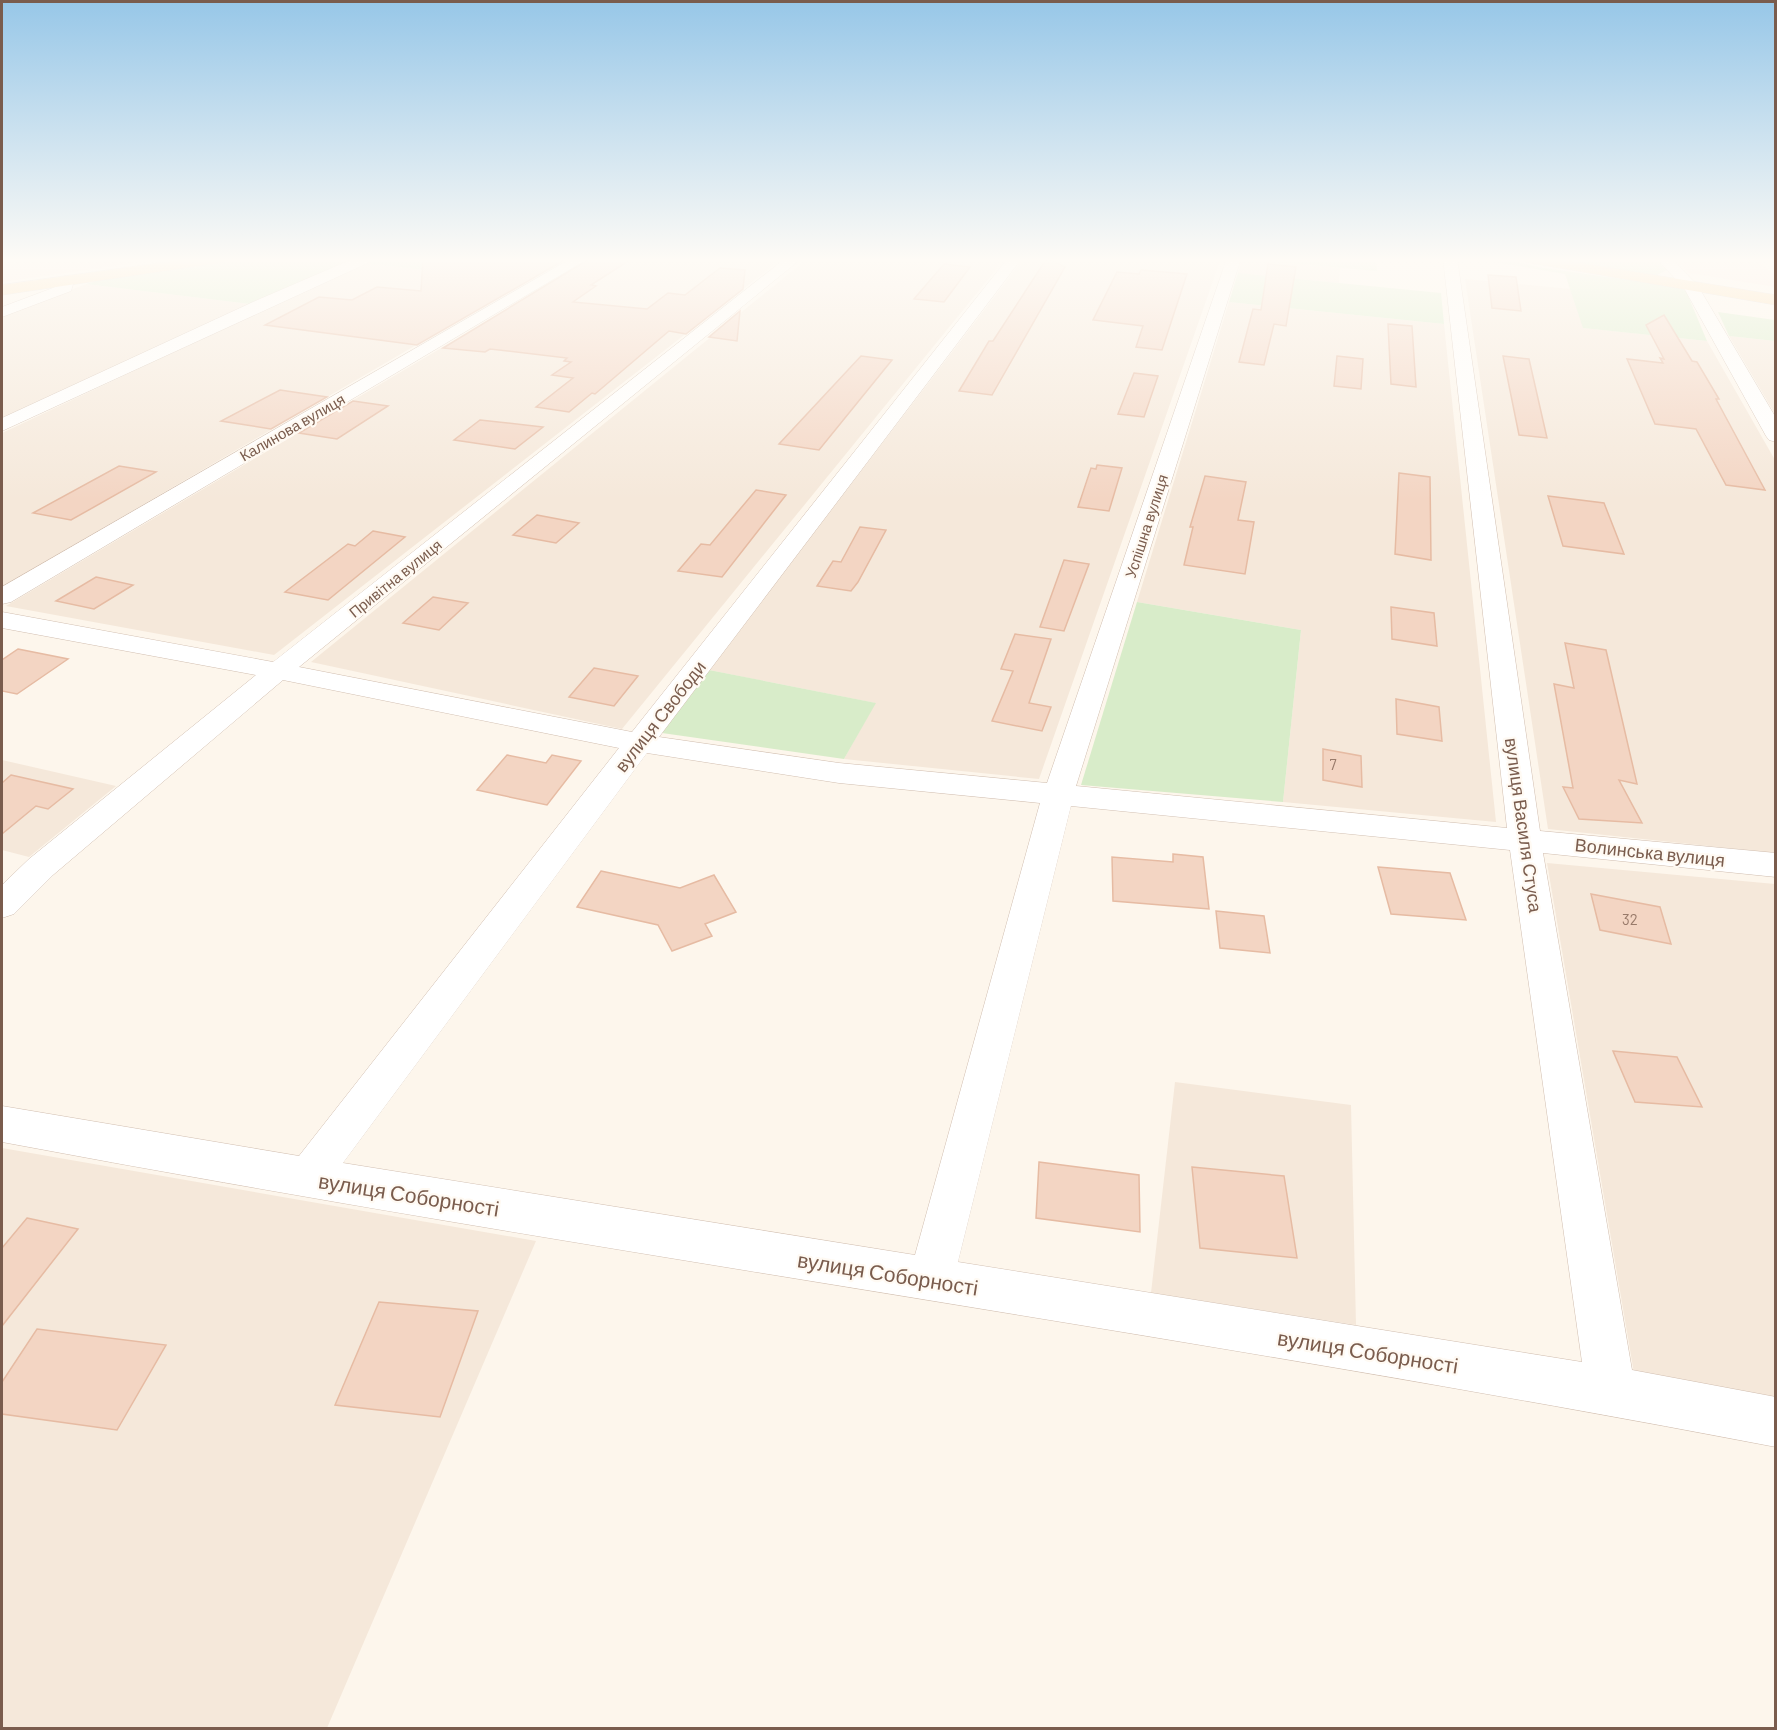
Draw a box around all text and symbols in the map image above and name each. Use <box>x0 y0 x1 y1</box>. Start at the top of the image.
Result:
street label: Калинова вулиця <box>236 390 348 464</box>
street label: Успішна вулиця <box>1121 472 1171 580</box>
street label: Привітна вулиця <box>345 535 445 621</box>
street label: вулиця Свободи <box>610 656 710 776</box>
street label: вулиця Василя Стуса <box>1501 736 1547 915</box>
house number: 7 <box>1329 755 1337 773</box>
street label: Волинська вулиця <box>1574 833 1726 871</box>
house number: 32 <box>1622 910 1638 928</box>
street label: вулиця Соборності <box>317 1167 501 1221</box>
street label: вулиця Соборності <box>796 1246 980 1300</box>
street label: вулиця Соборності <box>1276 1324 1460 1378</box>

